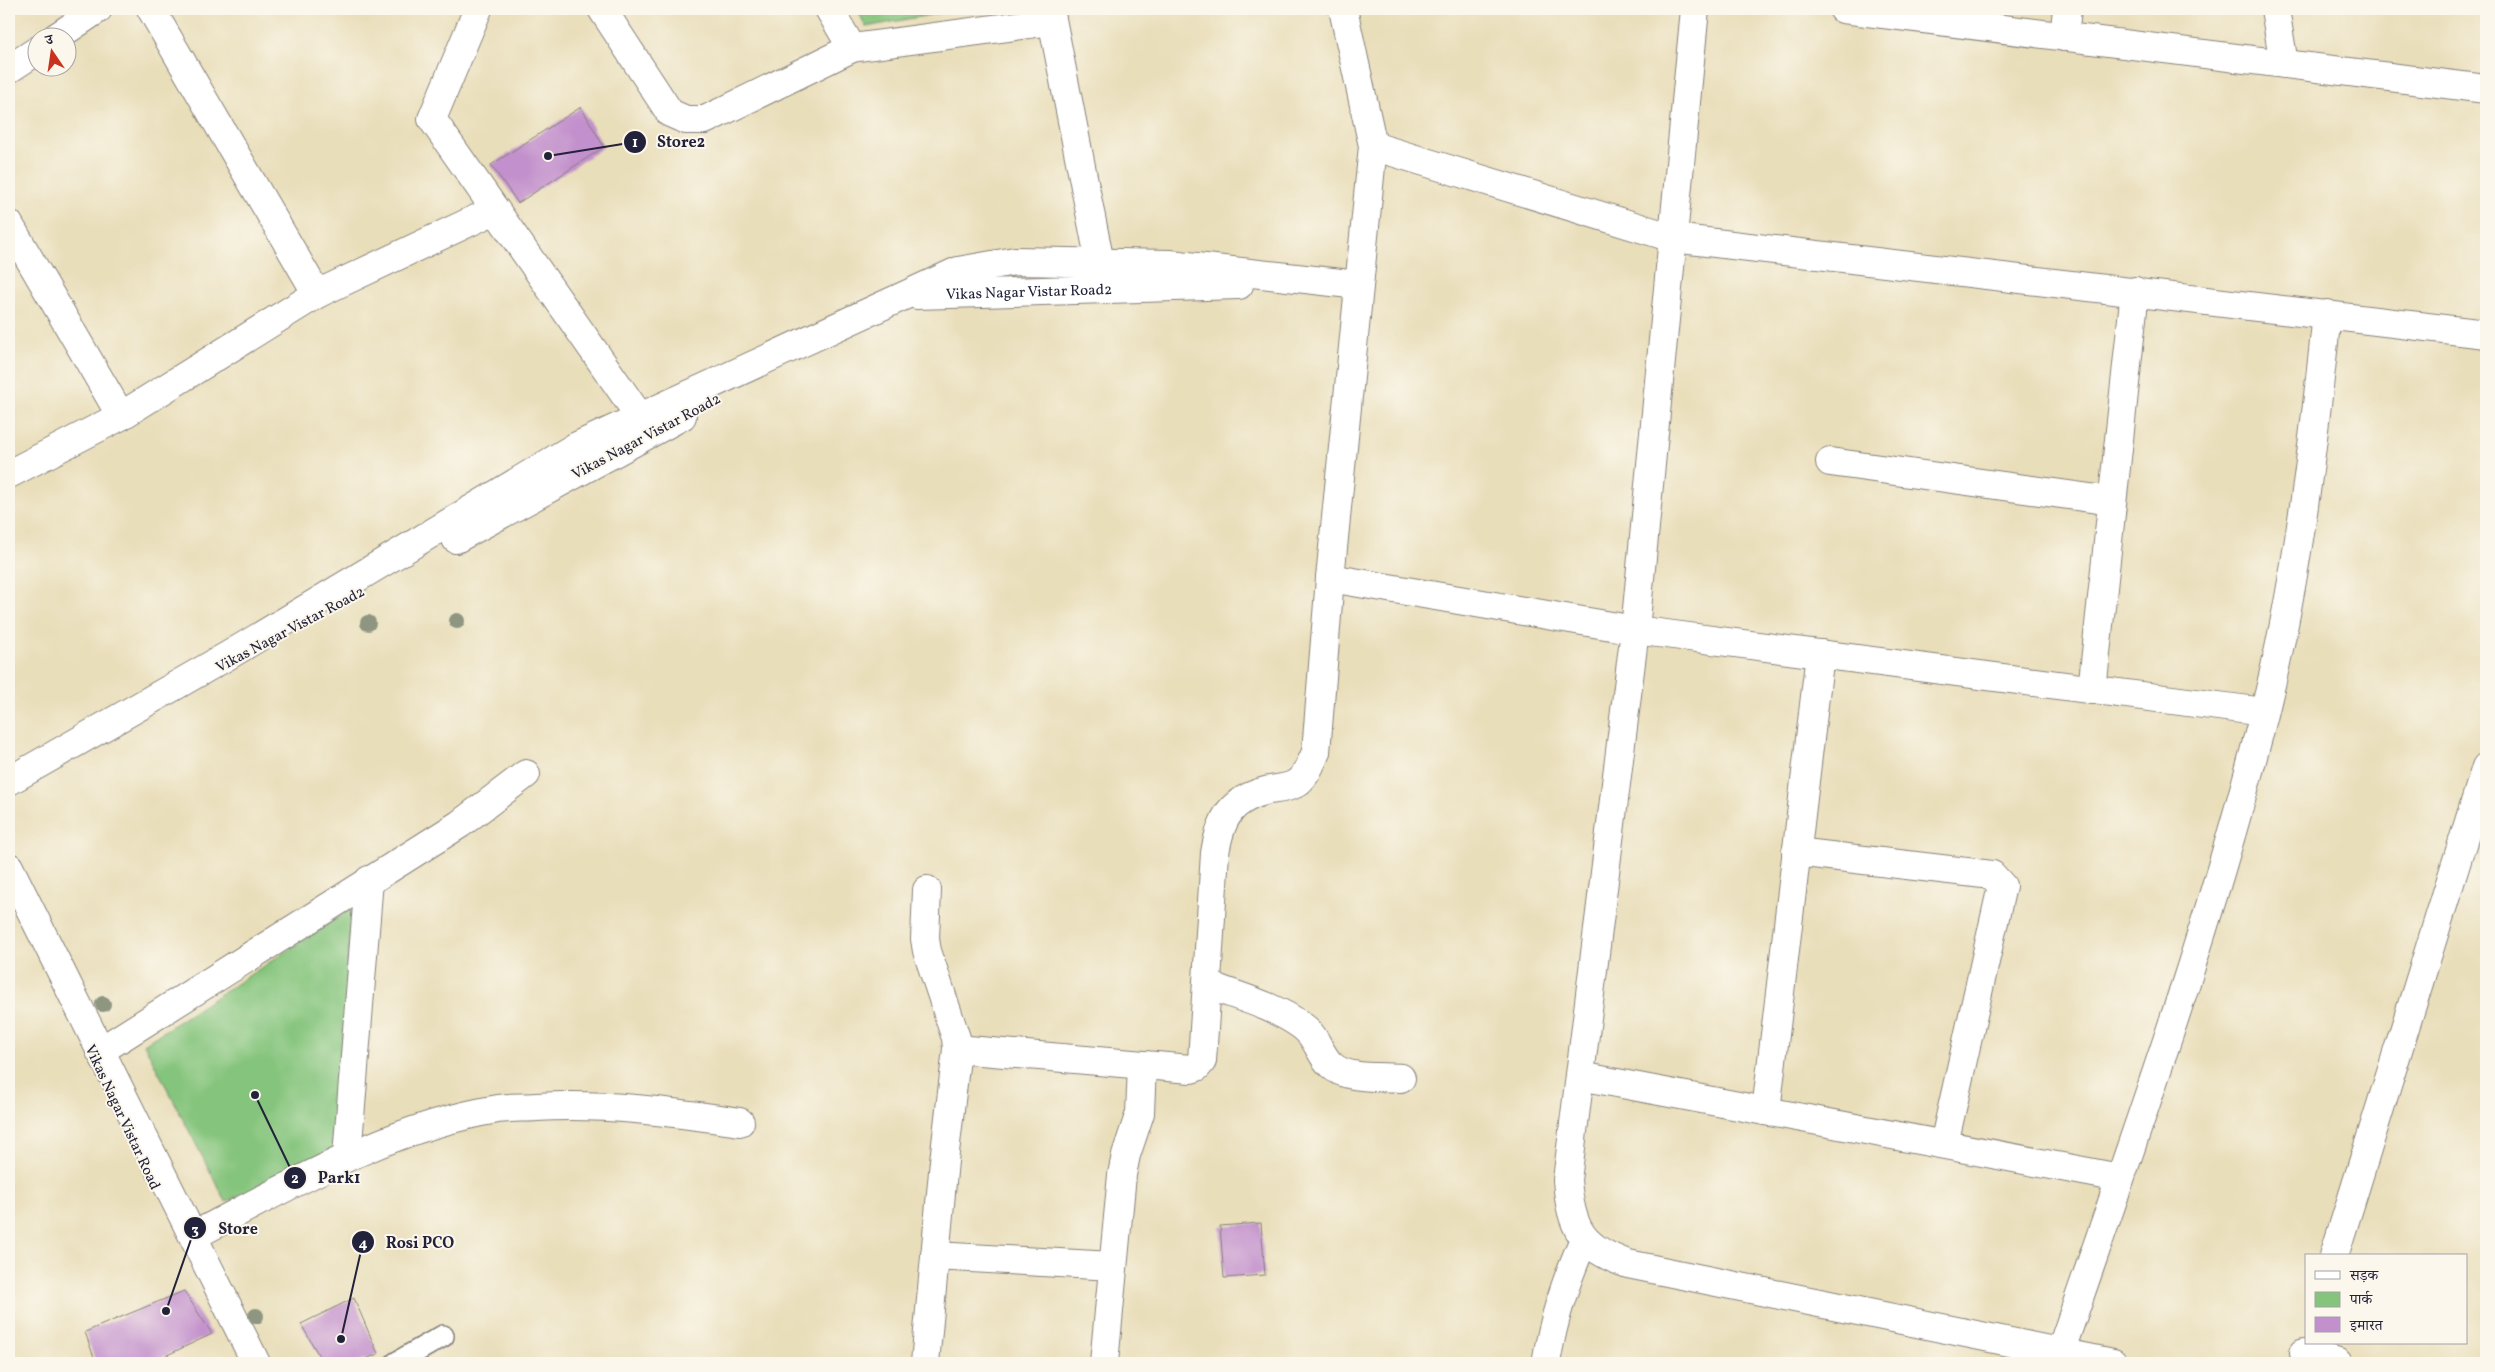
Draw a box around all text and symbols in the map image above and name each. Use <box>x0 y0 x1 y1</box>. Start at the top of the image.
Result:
north arrow <box>28 28 78 78</box>
text: उ <box>43 31 56 51</box>
callout: Store2 <box>622 126 715 157</box>
text: Store2 <box>657 132 705 154</box>
text: 1 <box>632 133 638 154</box>
street label: Vikas Nagar Vistar Road2 <box>946 280 1112 306</box>
street label: Vikas Nagar Vistar Road2 <box>568 389 725 486</box>
street label: Vikas Nagar Vistar Road2 <box>212 582 369 679</box>
street label: Vikas Nagar Vistar Road <box>79 1042 165 1194</box>
callout: Park1 <box>283 1162 370 1193</box>
text: Park1 <box>318 1168 360 1190</box>
text: 2 <box>291 1169 299 1190</box>
callout: Store <box>183 1213 268 1244</box>
text: Store <box>218 1219 258 1241</box>
text: 3 <box>191 1220 199 1241</box>
callout: Rosi PCO <box>351 1227 464 1258</box>
text: Rosi PCO <box>386 1233 454 1255</box>
text: 4 <box>358 1234 368 1255</box>
legend <box>2305 1254 2468 1344</box>
text: सड़क <box>2349 1266 2379 1287</box>
text: पार्क <box>2349 1290 2373 1311</box>
text: इमारत <box>2349 1316 2384 1337</box>

